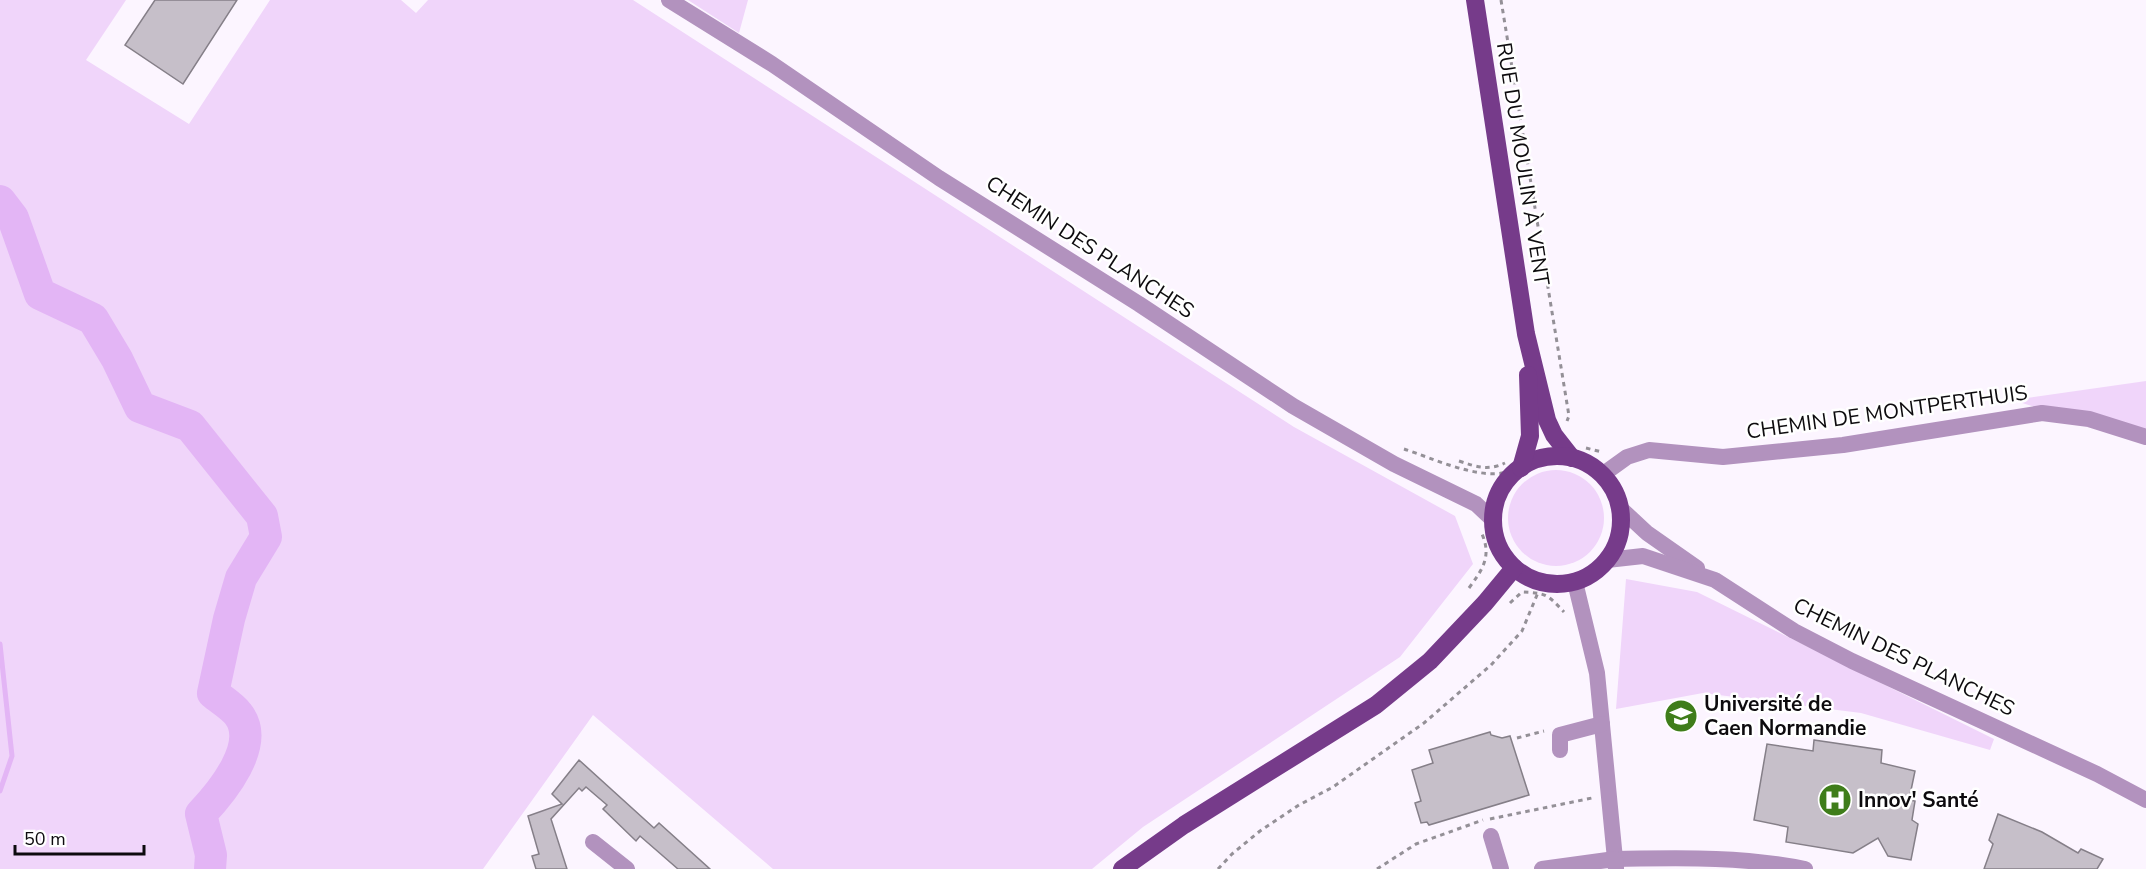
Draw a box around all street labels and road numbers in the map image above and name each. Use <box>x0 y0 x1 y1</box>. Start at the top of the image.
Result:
street label: RUE DU MOULIN À VENT <box>1490 40 1556 288</box>
street label: CHEMIN DES PLANCHES <box>981 169 1199 325</box>
street label: CHEMIN DE MONTPERTHUIS <box>1745 378 2029 446</box>
street label: CHEMIN DES PLANCHES <box>1789 591 2019 723</box>

